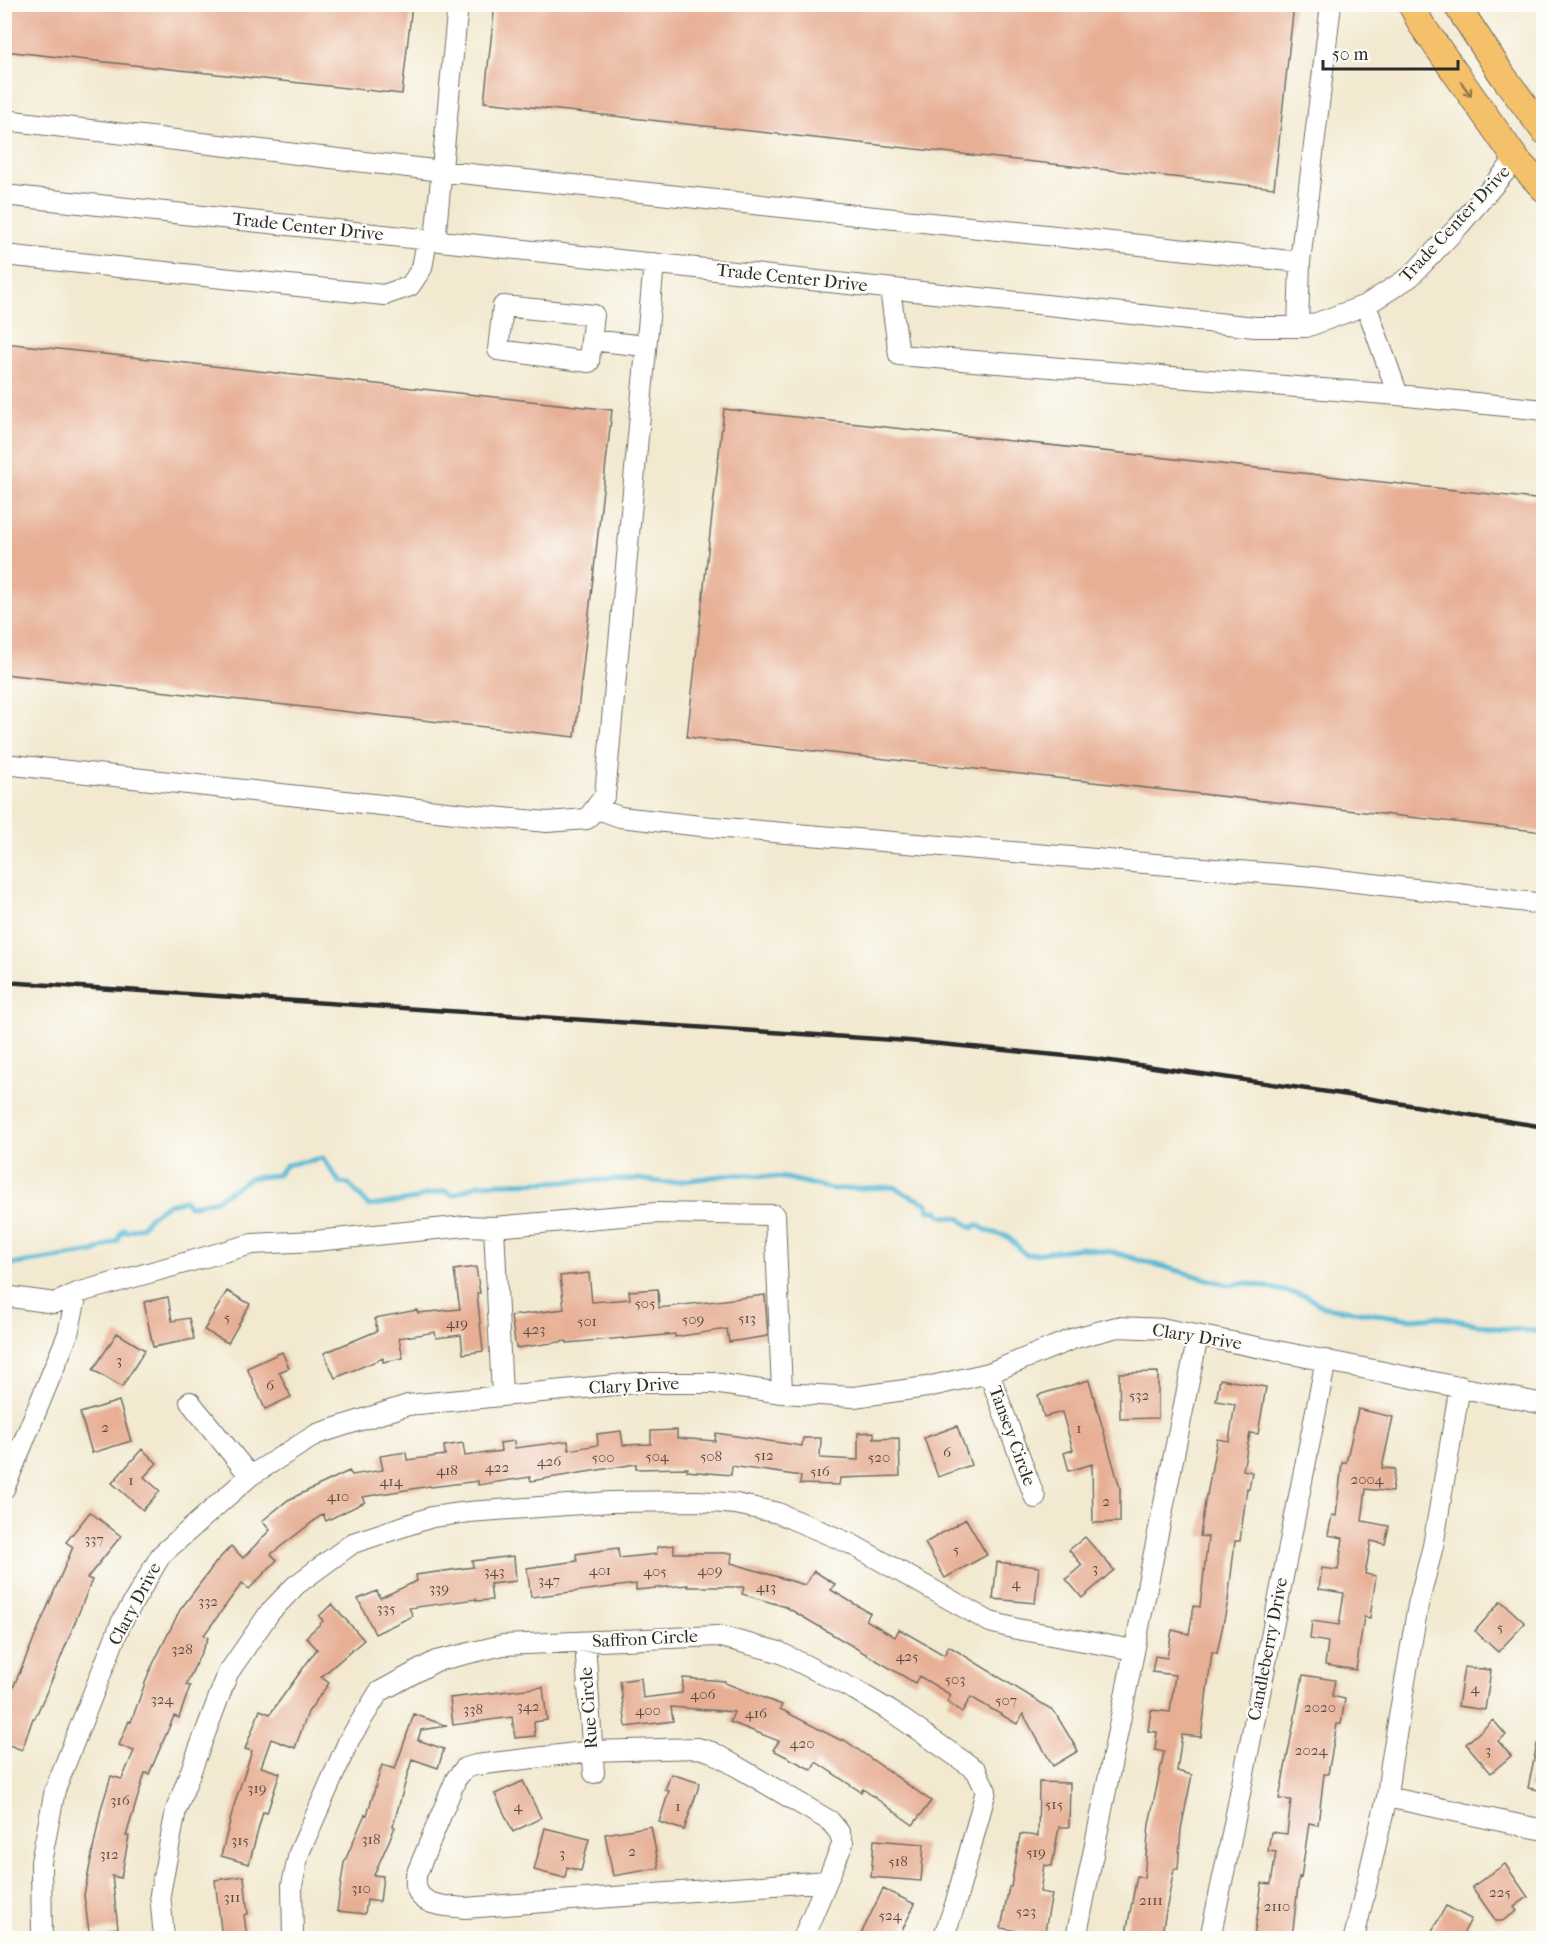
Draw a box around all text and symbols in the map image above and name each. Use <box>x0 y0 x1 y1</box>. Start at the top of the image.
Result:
scale bar <box>1323 33 1458 71</box>
text: 50 m <box>1332 44 1369 65</box>
one-way arrow <box>1460 80 1472 97</box>
street label: Trade Center Drive <box>1396 161 1514 287</box>
street label: Trade Center Drive <box>232 209 385 245</box>
street label: Trade Center Drive <box>716 260 869 296</box>
house number: 505 <box>634 1294 656 1312</box>
house number: 5 <box>224 1308 230 1326</box>
house number: 513 <box>738 1309 756 1327</box>
house number: 509 <box>682 1310 704 1328</box>
house number: 501 <box>577 1312 597 1330</box>
house number: 419 <box>446 1314 468 1332</box>
house number: 423 <box>523 1320 545 1338</box>
street label: Clary Drive <box>1151 1320 1243 1354</box>
house number: 3 <box>116 1351 122 1369</box>
street label: Clary Drive <box>588 1373 680 1399</box>
house number: 6 <box>266 1376 275 1394</box>
street label: Tansey Circle <box>984 1383 1040 1489</box>
house number: 532 <box>1129 1386 1149 1404</box>
house number: 2 <box>101 1418 109 1436</box>
house number: 1 <box>1076 1419 1082 1437</box>
house number: 6 <box>943 1443 952 1461</box>
house number: 512 <box>754 1446 774 1464</box>
house number: 504 <box>645 1447 670 1465</box>
house number: 508 <box>700 1447 722 1465</box>
house number: 500 <box>592 1448 614 1466</box>
house number: 520 <box>868 1448 890 1466</box>
house number: 426 <box>537 1452 562 1470</box>
house number: 422 <box>485 1458 509 1476</box>
house number: 418 <box>436 1461 458 1479</box>
house number: 516 <box>810 1462 831 1480</box>
house number: 2004 <box>1351 1470 1385 1488</box>
house number: 1 <box>128 1471 134 1489</box>
house number: 414 <box>379 1472 404 1490</box>
house number: 410 <box>327 1487 349 1505</box>
house number: 2 <box>1102 1492 1110 1510</box>
house number: 337 <box>84 1530 104 1548</box>
house number: 5 <box>953 1540 959 1558</box>
street label: Clary Drive <box>104 1559 166 1649</box>
house number: 3 <box>1092 1559 1098 1577</box>
house number: 401 <box>589 1561 611 1579</box>
house number: 409 <box>698 1561 723 1579</box>
house number: 343 <box>483 1562 505 1580</box>
house number: 405 <box>643 1562 667 1580</box>
house number: 347 <box>538 1571 560 1589</box>
house number: 4 <box>1012 1574 1022 1592</box>
street label: Candleberry Drive <box>1244 1576 1292 1722</box>
house number: 413 <box>756 1578 776 1596</box>
house number: 339 <box>429 1579 449 1597</box>
house number: 332 <box>198 1592 218 1610</box>
house number: 335 <box>377 1599 395 1617</box>
house number: 5 <box>1497 1618 1503 1636</box>
street label: Saffron Circle <box>592 1626 698 1652</box>
house number: 328 <box>171 1640 193 1658</box>
house number: 425 <box>895 1647 919 1665</box>
street label: Rue Circle <box>576 1666 602 1750</box>
house number: 503 <box>945 1670 965 1688</box>
house number: 4 <box>1471 1679 1481 1697</box>
house number: 406 <box>690 1685 716 1703</box>
house number: 324 <box>151 1690 174 1708</box>
house number: 507 <box>995 1691 1017 1709</box>
house number: 342 <box>517 1697 540 1715</box>
house number: 2020 <box>1304 1698 1336 1716</box>
house number: 338 <box>463 1700 483 1718</box>
house number: 400 <box>635 1701 661 1719</box>
house number: 416 <box>745 1704 768 1722</box>
house number: 420 <box>790 1734 814 1752</box>
house number: 2024 <box>1295 1741 1328 1759</box>
house number: 3 <box>1485 1741 1491 1759</box>
house number: 319 <box>247 1779 267 1797</box>
house number: 316 <box>110 1791 131 1809</box>
house number: 515 <box>1045 1795 1063 1813</box>
house number: 4 <box>514 1797 524 1815</box>
house number: 1 <box>675 1797 681 1815</box>
house number: 318 <box>361 1830 381 1848</box>
house number: 315 <box>231 1831 249 1849</box>
house number: 2 <box>628 1842 636 1860</box>
house number: 519 <box>1026 1843 1046 1861</box>
house number: 3 <box>559 1844 565 1862</box>
house number: 312 <box>99 1845 119 1863</box>
house number: 518 <box>888 1852 908 1870</box>
house number: 310 <box>351 1879 371 1897</box>
house number: 225 <box>1489 1883 1511 1901</box>
house number: 311 <box>224 1888 240 1906</box>
house number: 2111 <box>1139 1891 1163 1909</box>
house number: 2110 <box>1264 1897 1290 1915</box>
house number: 523 <box>1016 1902 1036 1920</box>
house number: 524 <box>878 1906 903 1924</box>

